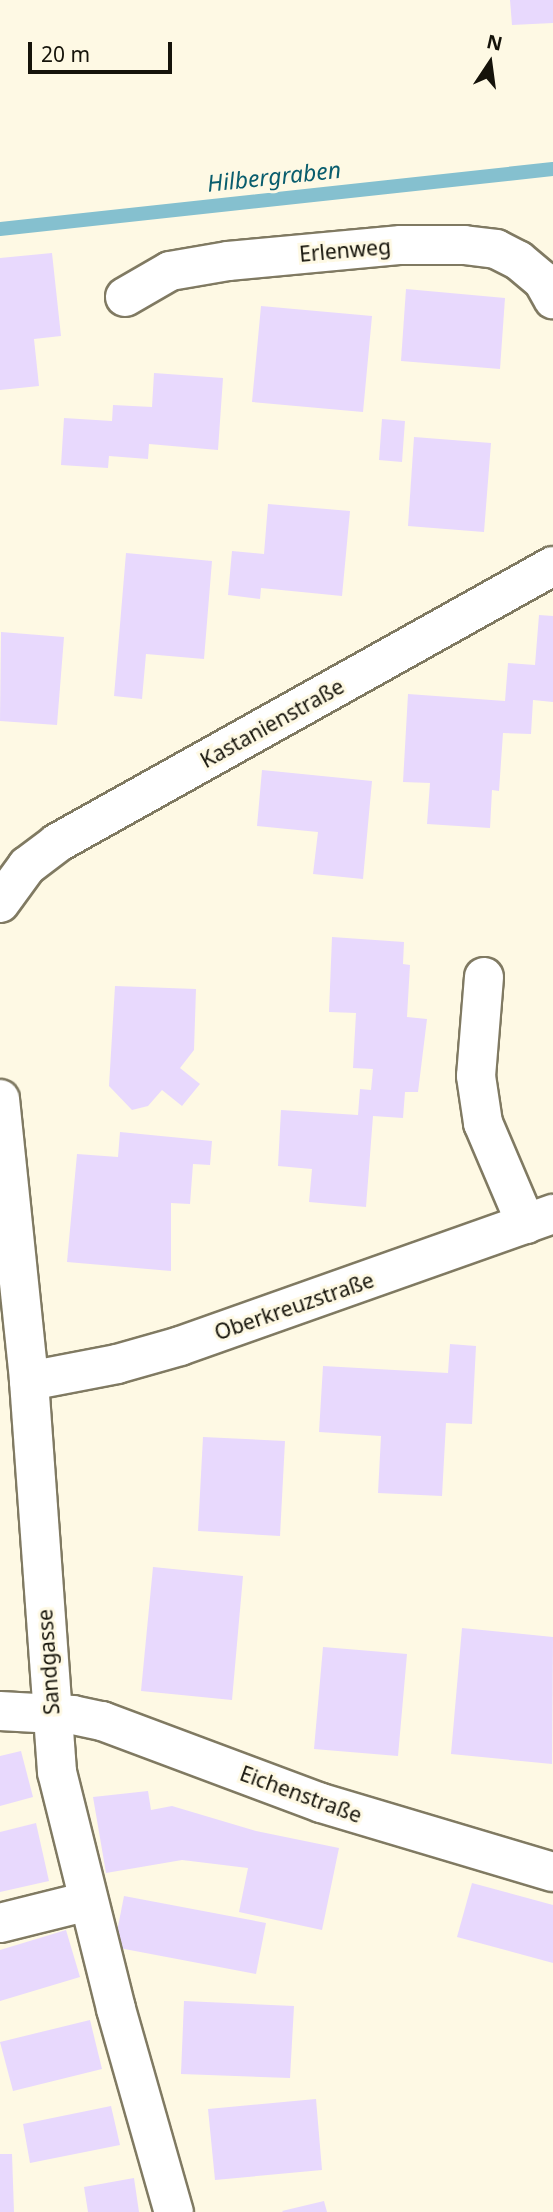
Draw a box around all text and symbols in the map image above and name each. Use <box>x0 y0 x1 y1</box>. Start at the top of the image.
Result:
scale bar <box>32 28 175 72</box>
north arrow <box>455 28 525 98</box>
text: N <box>484 28 505 57</box>
text: 20 m <box>41 40 90 68</box>
water label: Hilbergraben <box>206 155 342 197</box>
street label: Erlenweg <box>298 233 392 267</box>
street label: Kastanienstraße <box>196 673 348 773</box>
street label: Oberkreuzstraße <box>211 1267 377 1345</box>
street label: Sandgasse <box>32 1608 64 1716</box>
street label: Eichenstraße <box>237 1760 365 1828</box>

